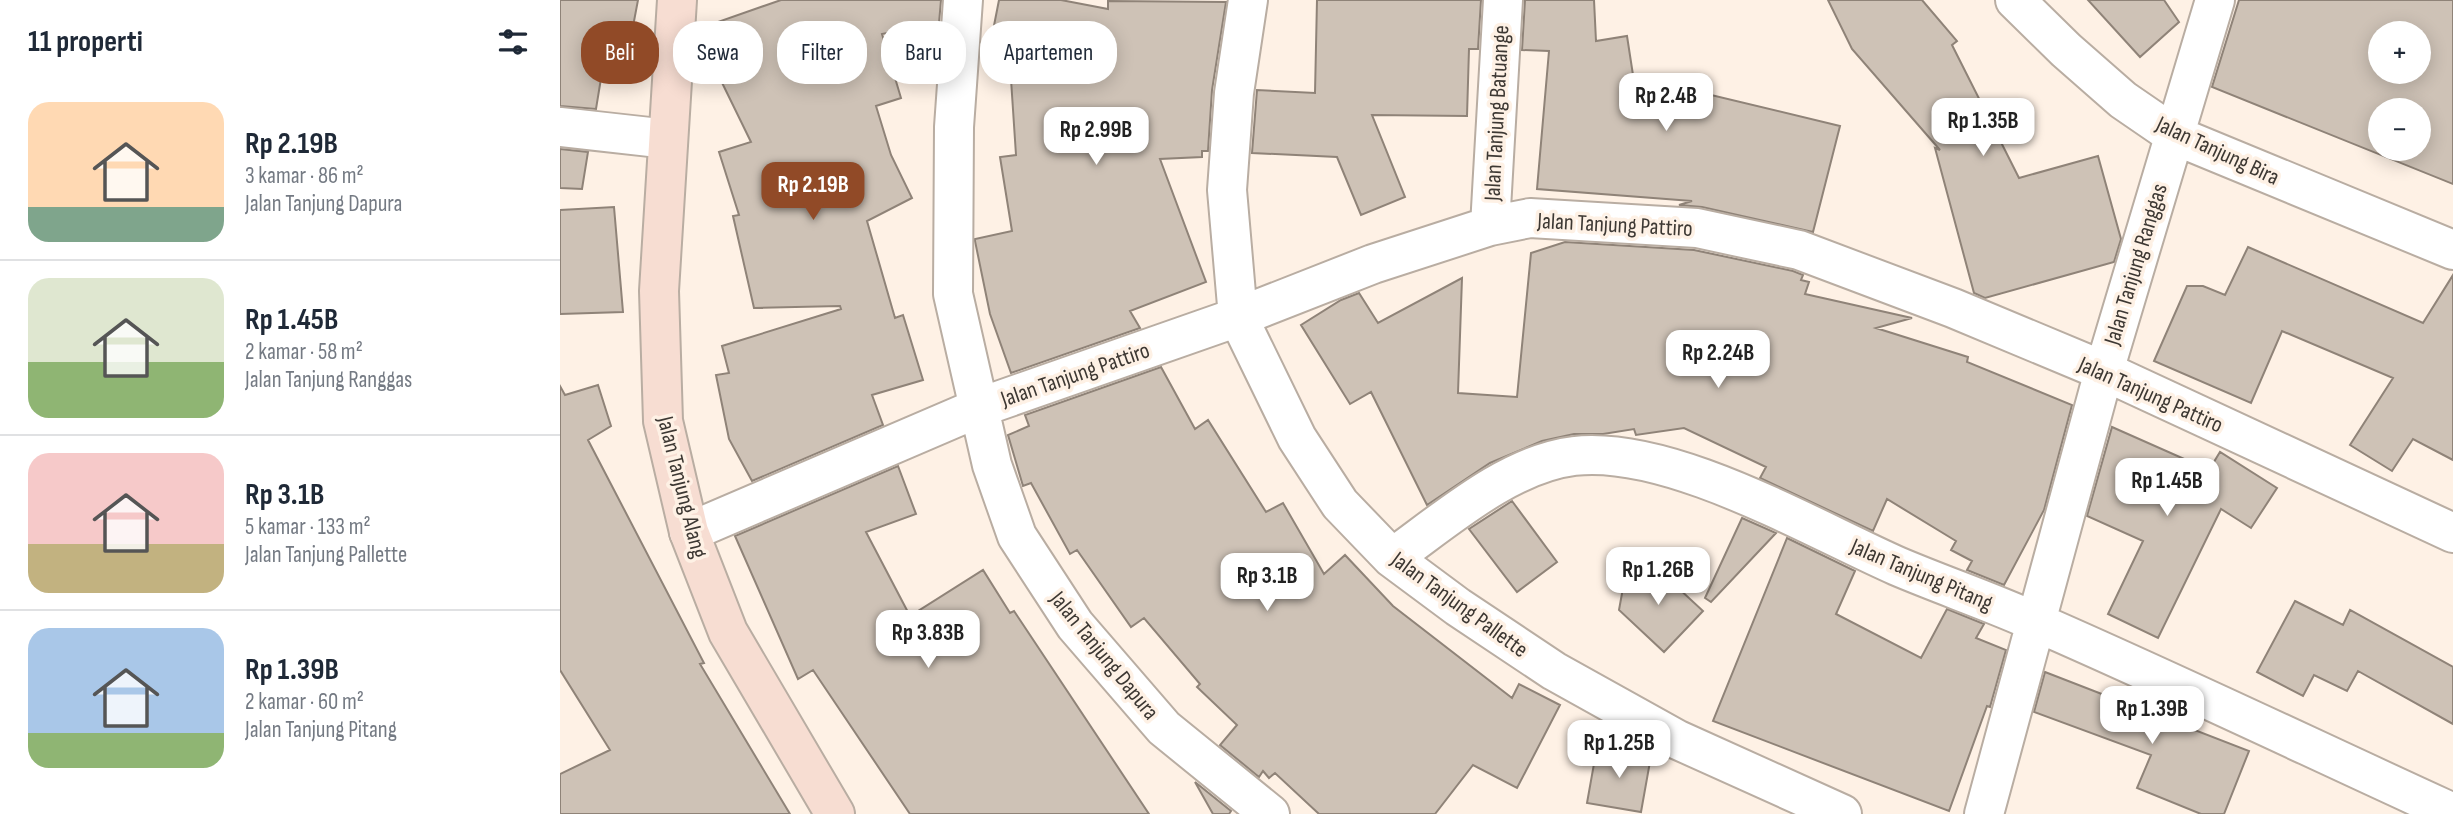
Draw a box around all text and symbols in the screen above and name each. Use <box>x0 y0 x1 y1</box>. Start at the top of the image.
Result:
chip: Beli <box>581 21 659 84</box>
chip: Sewa <box>673 21 763 84</box>
chip: Filter <box>777 21 867 84</box>
chip: Baru <box>881 21 966 84</box>
chip: Apartemen <box>980 21 1117 84</box>
map controls <box>2368 21 2431 161</box>
button: + <box>2368 21 2431 84</box>
icon: filters <box>494 23 532 61</box>
text: 11 properti <box>28 24 143 60</box>
street label: Jalan Tanjung Batuange <box>1478 24 1516 203</box>
pin: Rp 2.4B <box>1601 74 1731 133</box>
text: Rp 2.4B <box>1635 82 1697 110</box>
button: − <box>2368 98 2431 161</box>
pin: Rp 1.35B <box>1911 99 2055 158</box>
text: Rp 1.35B <box>1948 107 2018 135</box>
pin: Rp 2.99B <box>1024 108 1168 167</box>
street label: Jalan Tanjung Bira <box>2151 110 2284 192</box>
text: Rp 2.99B <box>1060 116 1132 144</box>
text: Rp 2.19B <box>245 126 338 162</box>
icon: home <box>84 130 168 214</box>
text: 3 kamar · 86 m² <box>245 162 364 190</box>
pin: Rp 2.19B <box>741 162 885 222</box>
text: Rp 2.19B <box>777 171 849 199</box>
street label: Jalan Tanjung Ranggas <box>2098 180 2174 349</box>
text: Jalan Tanjung Dapura <box>245 190 402 218</box>
street label: Jalan Tanjung Pattiro <box>1536 207 1693 243</box>
text: Rp 1.45B <box>245 302 338 338</box>
icon: home <box>84 306 168 390</box>
pin: Rp 2.24B <box>1646 330 1790 390</box>
street label: Jalan Tanjung Pattiro <box>996 336 1153 414</box>
text: 2 kamar · 58 m² <box>245 338 363 366</box>
text: Rp 2.24B <box>1682 339 1754 367</box>
street label: Jalan Tanjung Pattiro <box>2073 350 2227 439</box>
text: Jalan Tanjung Ranggas <box>245 366 412 394</box>
street label: Jalan Tanjung Alang <box>651 412 713 561</box>
pin: Rp 1.45B <box>2095 458 2239 518</box>
text: Rp 1.45B <box>2131 467 2203 495</box>
text: Rp 3.1B <box>245 477 324 513</box>
icon: home <box>84 481 168 565</box>
text: 5 kamar · 133 m² <box>245 513 371 541</box>
street label: Jalan Tanjung Pitang <box>1845 532 1997 617</box>
text: Jalan Tanjung Pallette <box>245 541 407 569</box>
street label: Jalan Tanjung Pallette <box>1385 545 1533 664</box>
pin: Rp 1.26B <box>1586 548 1730 607</box>
pin: Rp 3.1B <box>1202 554 1332 613</box>
text: Rp 1.26B <box>1622 556 1694 584</box>
text: Rp 3.1B <box>1237 562 1297 590</box>
street label: Jalan Tanjung Dapura <box>1043 585 1165 726</box>
pin: Rp 3.83B <box>856 610 1000 670</box>
text: Rp 3.83B <box>892 619 964 647</box>
text: Rp 1.39B <box>245 652 339 688</box>
icon: home <box>84 656 168 740</box>
pin: Rp 1.39B <box>2080 686 2224 746</box>
text: 2 kamar · 60 m² <box>245 688 364 716</box>
text: Rp 1.39B <box>2116 695 2188 723</box>
text: Jalan Tanjung Pitang <box>245 716 397 744</box>
pin: Rp 1.25B <box>1547 720 1691 780</box>
text: Rp 1.25B <box>1583 729 1655 757</box>

